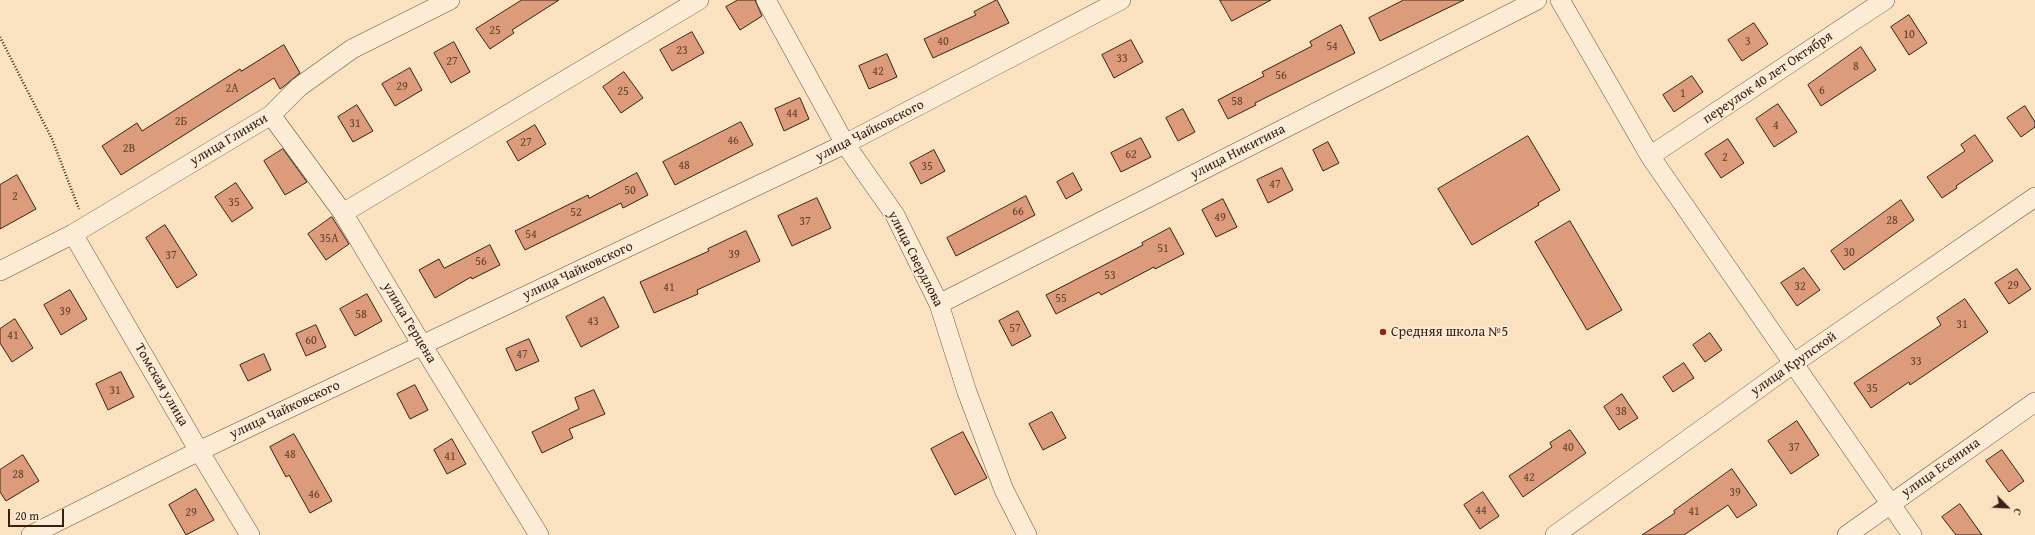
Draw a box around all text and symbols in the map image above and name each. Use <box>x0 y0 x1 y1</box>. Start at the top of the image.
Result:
house number: 25 <box>489 24 501 38</box>
street label: переулок 40 лет Октября <box>1700 28 1836 128</box>
house number: 10 <box>1903 28 1915 42</box>
house number: 40 <box>937 35 949 49</box>
house number: 3 <box>1745 35 1751 49</box>
house number: 54 <box>1326 40 1338 54</box>
house number: 23 <box>676 44 688 58</box>
house number: 33 <box>1116 52 1128 66</box>
house number: 27 <box>446 55 458 69</box>
house number: 8 <box>1853 60 1859 74</box>
house number: 42 <box>872 65 884 79</box>
house number: 56 <box>1275 69 1287 83</box>
house number: 29 <box>396 80 408 94</box>
house number: 2А <box>225 82 239 96</box>
house number: 6 <box>1819 84 1825 98</box>
house number: 25 <box>617 85 629 99</box>
house number: 1 <box>1680 87 1686 101</box>
house number: 58 <box>1231 95 1243 109</box>
street label: улица Чайковского <box>813 96 927 166</box>
house number: 44 <box>786 107 798 121</box>
street label: улица Глинки <box>187 110 271 170</box>
house number: 2Б <box>175 115 187 129</box>
house number: 31 <box>349 117 361 131</box>
house number: 4 <box>1773 119 1779 133</box>
street label: улица Никитина <box>1188 121 1288 183</box>
house number: 46 <box>727 134 739 148</box>
house number: 27 <box>520 136 532 150</box>
house number: 2В <box>123 142 135 156</box>
house number: 62 <box>1125 148 1137 162</box>
house number: 2 <box>1722 151 1728 165</box>
house number: 48 <box>678 159 690 173</box>
house number: 35 <box>921 160 933 174</box>
house number: 47 <box>1269 178 1281 192</box>
house number: 50 <box>624 184 636 198</box>
house number: 2 <box>12 190 18 204</box>
house number: 35 <box>228 196 240 210</box>
house number: 66 <box>1012 205 1024 219</box>
house number: 52 <box>570 206 582 220</box>
street label: улица Свердлова <box>884 208 946 310</box>
house number: 49 <box>1214 211 1226 225</box>
house number: 28 <box>1886 214 1898 228</box>
house number: 37 <box>799 215 811 229</box>
house number: 54 <box>525 228 537 242</box>
house number: 35А <box>320 232 338 246</box>
street label: улица Чайковского <box>520 238 636 304</box>
house number: 51 <box>1157 242 1169 256</box>
house number: 30 <box>1843 246 1855 260</box>
house number: 39 <box>728 248 740 262</box>
house number: 37 <box>165 249 177 263</box>
house number: 56 <box>475 255 487 269</box>
house number: 53 <box>1104 269 1116 283</box>
house number: 29 <box>2007 279 2019 293</box>
street label: улица Герцена <box>378 280 440 366</box>
house number: 32 <box>1794 280 1806 294</box>
house number: 41 <box>663 281 675 295</box>
house number: 55 <box>1055 292 1067 306</box>
house number: 39 <box>59 305 71 319</box>
house number: 58 <box>355 308 367 322</box>
house number: 43 <box>587 315 599 329</box>
house number: 31 <box>1956 318 1968 332</box>
house number: 57 <box>1009 322 1021 336</box>
place label: Средняя школа №5 <box>1391 324 1508 340</box>
marker: Средняя школа №5 <box>1378 327 1388 337</box>
street label: улица Крупской <box>1748 328 1840 400</box>
house number: 41 <box>7 329 19 343</box>
house number: 60 <box>305 334 317 348</box>
street label: Томская улица <box>130 340 192 430</box>
house number: 47 <box>516 348 528 362</box>
house number: 33 <box>1910 355 1922 369</box>
street label: улица Чайковского <box>227 377 343 443</box>
house number: 35 <box>1866 382 1878 396</box>
house number: 31 <box>109 384 121 398</box>
house number: 38 <box>1615 405 1627 419</box>
street label: улица Есенина <box>1899 435 1983 501</box>
house number: 40 <box>1562 441 1574 455</box>
house number: 37 <box>1788 441 1800 455</box>
house number: 48 <box>284 448 296 462</box>
house number: 41 <box>444 450 456 464</box>
house number: 28 <box>12 468 24 482</box>
house number: 42 <box>1523 471 1535 485</box>
house number: 39 <box>1729 486 1741 500</box>
north arrow <box>1987 487 2027 527</box>
house number: 46 <box>308 488 320 502</box>
scale bar <box>10 501 66 527</box>
house number: 44 <box>1475 504 1487 518</box>
house number: 41 <box>1688 505 1700 519</box>
house number: 29 <box>185 506 197 520</box>
text: С <box>2009 506 2027 518</box>
text: 20 m <box>15 507 39 524</box>

